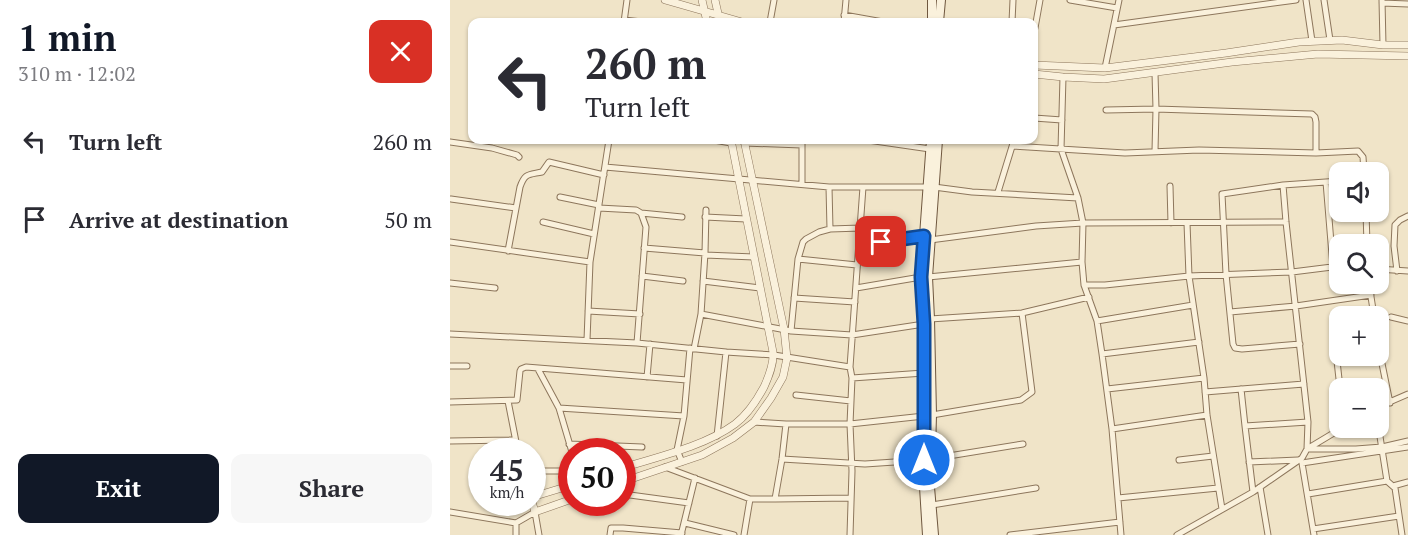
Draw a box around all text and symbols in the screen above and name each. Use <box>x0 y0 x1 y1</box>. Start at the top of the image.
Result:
text: 1 min <box>18 14 116 61</box>
button: close <box>369 20 432 83</box>
text: 260 m <box>585 35 706 91</box>
icon: left <box>486 42 564 120</box>
text: 310 m · 12:02 <box>18 60 136 87</box>
text: Turn left <box>585 89 690 125</box>
icon: left <box>18 125 51 158</box>
text: Turn left <box>69 127 162 156</box>
text: 260 m <box>372 127 432 156</box>
map controls <box>1329 162 1389 438</box>
button: sound <box>1329 162 1389 222</box>
icon: arrive <box>18 203 51 236</box>
text: Arrive at destination <box>69 205 288 234</box>
text: 50 m <box>384 205 432 234</box>
pin <box>855 216 906 267</box>
icon: arrive <box>864 225 897 258</box>
button: search <box>1329 234 1389 294</box>
button: + <box>1329 306 1389 366</box>
button: − <box>1329 378 1389 438</box>
position arrow <box>892 428 956 492</box>
speed limit sign: 50 <box>558 438 636 516</box>
text: 45 <box>490 450 524 490</box>
button: Exit <box>18 454 219 523</box>
button: Share <box>231 454 432 523</box>
text: km/h <box>490 482 524 502</box>

